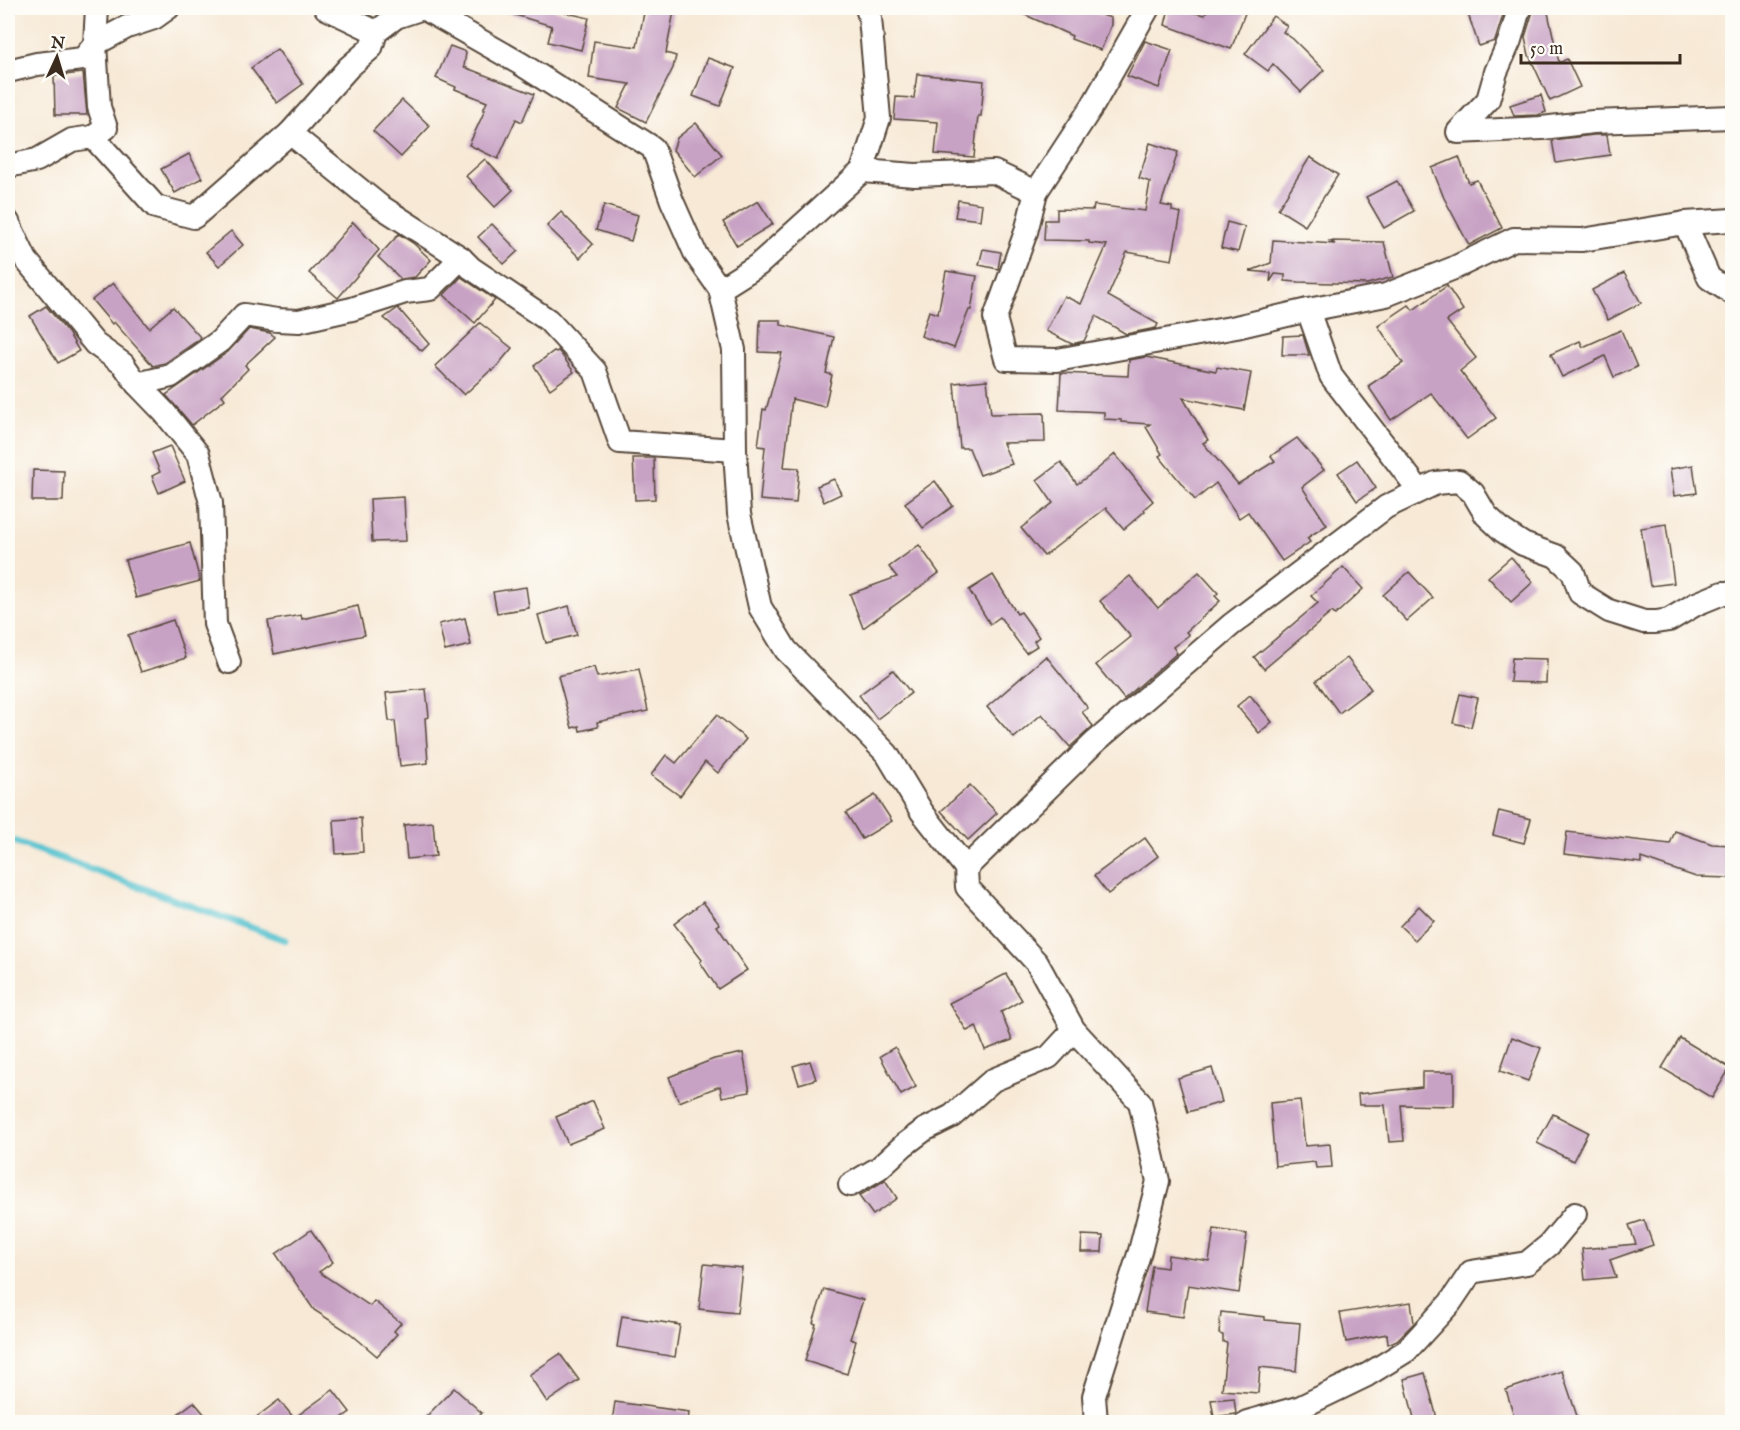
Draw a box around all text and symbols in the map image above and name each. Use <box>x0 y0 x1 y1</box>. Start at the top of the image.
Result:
north arrow <box>27 27 87 87</box>
scale bar <box>1521 27 1680 65</box>
text: N <box>49 34 66 55</box>
text: 50 m <box>1530 38 1563 61</box>

